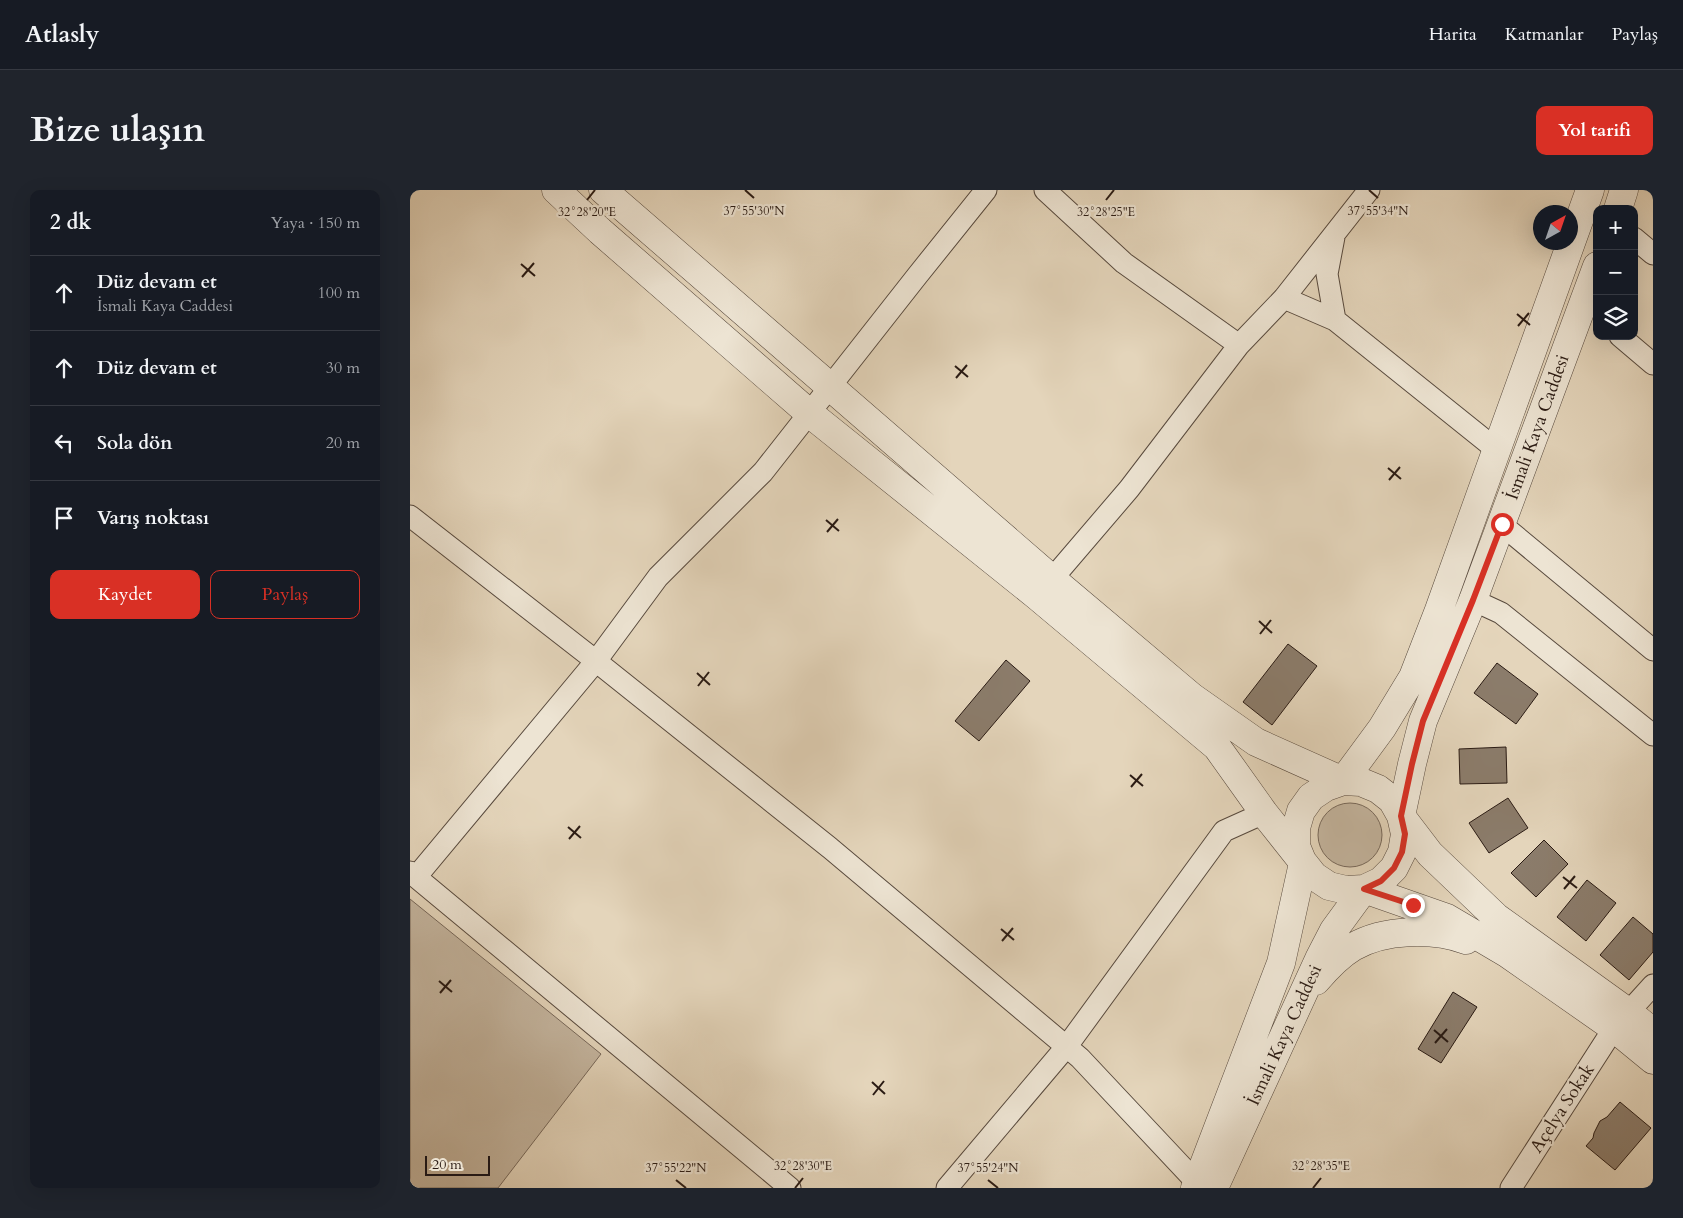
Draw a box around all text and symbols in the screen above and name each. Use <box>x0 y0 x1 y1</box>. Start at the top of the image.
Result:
text: Atlasly <box>25 18 99 51</box>
text: Harita <box>1429 22 1477 47</box>
text: Katmanlar <box>1505 22 1584 47</box>
text: Paylaş <box>1612 22 1658 47</box>
text: Bize ulaşın <box>30 106 205 154</box>
button: Yol tarifi <box>1536 106 1653 155</box>
text: 37°55'30"N <box>724 203 785 219</box>
text: 37°55'34"N <box>1348 203 1409 219</box>
text: 32°28'20"E <box>558 204 616 220</box>
text: 32°28'25"E <box>1077 204 1135 220</box>
north arrow <box>1533 205 1578 250</box>
map controls <box>1593 205 1638 340</box>
button: + <box>1593 205 1638 250</box>
text: 2 dk <box>50 208 91 237</box>
text: Yaya · 150 m <box>271 212 360 234</box>
button: − <box>1593 250 1638 295</box>
text: Düz devam et <box>97 269 217 295</box>
icon: ahead <box>50 279 78 307</box>
text: 100 m <box>318 282 360 304</box>
text: İsmali Kaya Caddesi <box>97 295 233 317</box>
button: layers <box>1593 295 1638 340</box>
street label: İsmali Kaya Caddesi <box>1500 351 1575 503</box>
icon: ahead <box>50 354 78 382</box>
text: Düz devam et <box>97 355 217 381</box>
text: 30 m <box>326 357 360 379</box>
icon: left <box>50 429 78 457</box>
text: Sola dön <box>97 430 172 456</box>
text: 20 m <box>326 432 360 454</box>
icon: arrive <box>50 504 78 532</box>
text: Varış noktası <box>97 505 209 531</box>
route start <box>1491 513 1514 536</box>
button: Kaydet <box>50 570 200 619</box>
button: Paylaş <box>210 570 360 619</box>
route end <box>1402 894 1425 917</box>
street label: İsmali Kaya Caddesi <box>1241 961 1328 1110</box>
street label: Açelya Sokak <box>1524 1059 1601 1158</box>
scale bar <box>425 1153 490 1176</box>
text: 20 m <box>432 1155 462 1174</box>
text: 32°28'30"E <box>774 1158 832 1174</box>
text: 32°28'35"E <box>1292 1158 1350 1174</box>
text: 37°55'22"N <box>646 1160 707 1176</box>
text: 37°55'24"N <box>958 1160 1019 1176</box>

